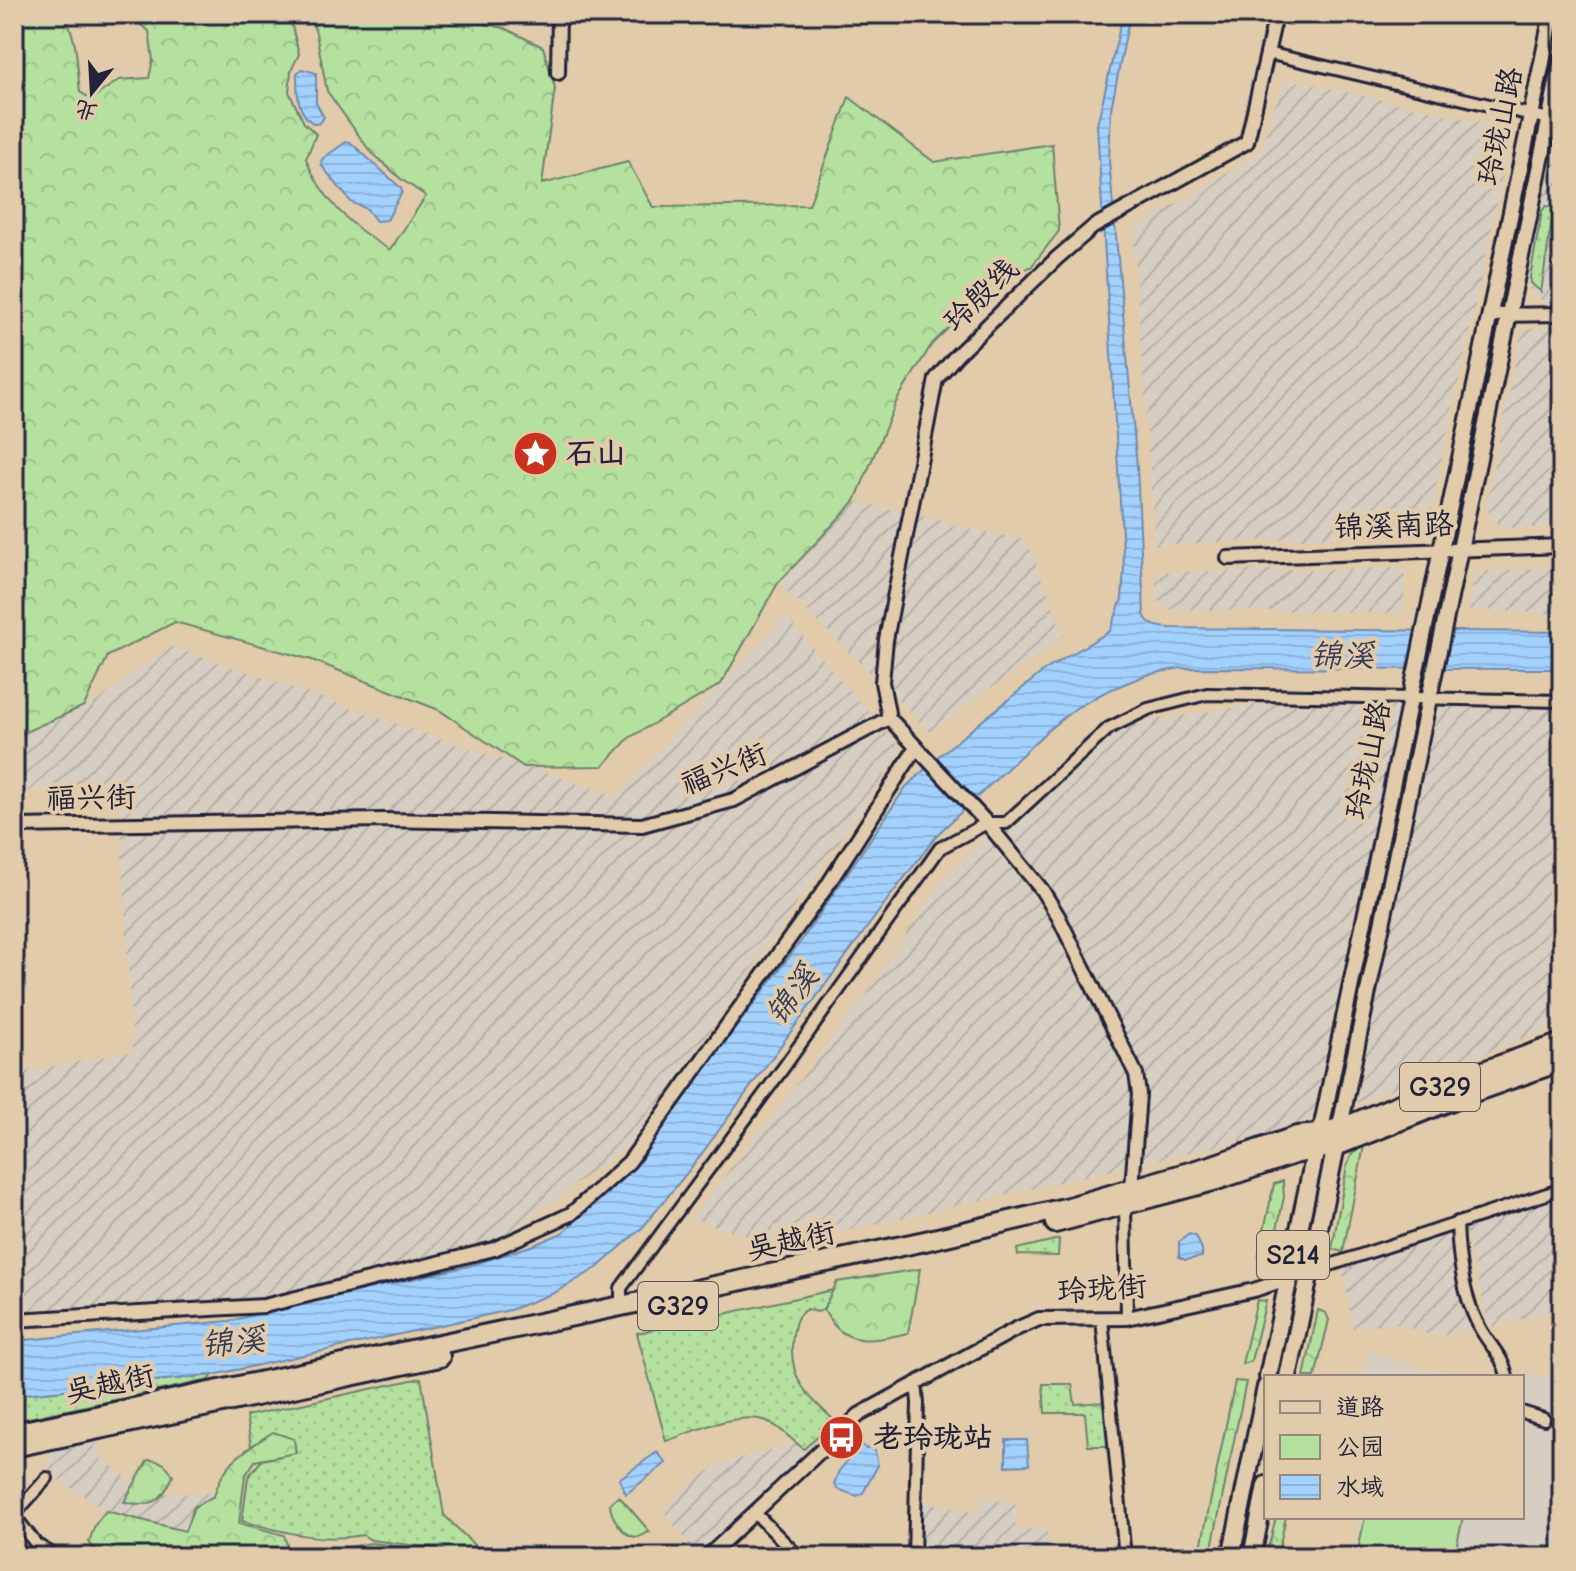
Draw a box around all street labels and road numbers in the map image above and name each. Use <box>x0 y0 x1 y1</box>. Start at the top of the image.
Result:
street label: 玲珑山路 <box>1470 64 1530 188</box>
street label: 玲殷线 <box>936 251 1026 339</box>
street label: 锦溪南路 <box>1333 506 1455 546</box>
street label: 玲珑山路 <box>1338 698 1398 822</box>
street label: 福兴街 <box>676 736 772 802</box>
street label: 福兴街 <box>46 780 136 816</box>
road number: G329 <box>1400 1063 1480 1111</box>
street label: 吴越街 <box>743 1215 839 1267</box>
road number: S214 <box>1257 1231 1329 1279</box>
street label: 玲珑街 <box>1056 1268 1148 1310</box>
road number: G329 <box>638 1282 718 1330</box>
street label: 吴越街 <box>62 1358 158 1410</box>

